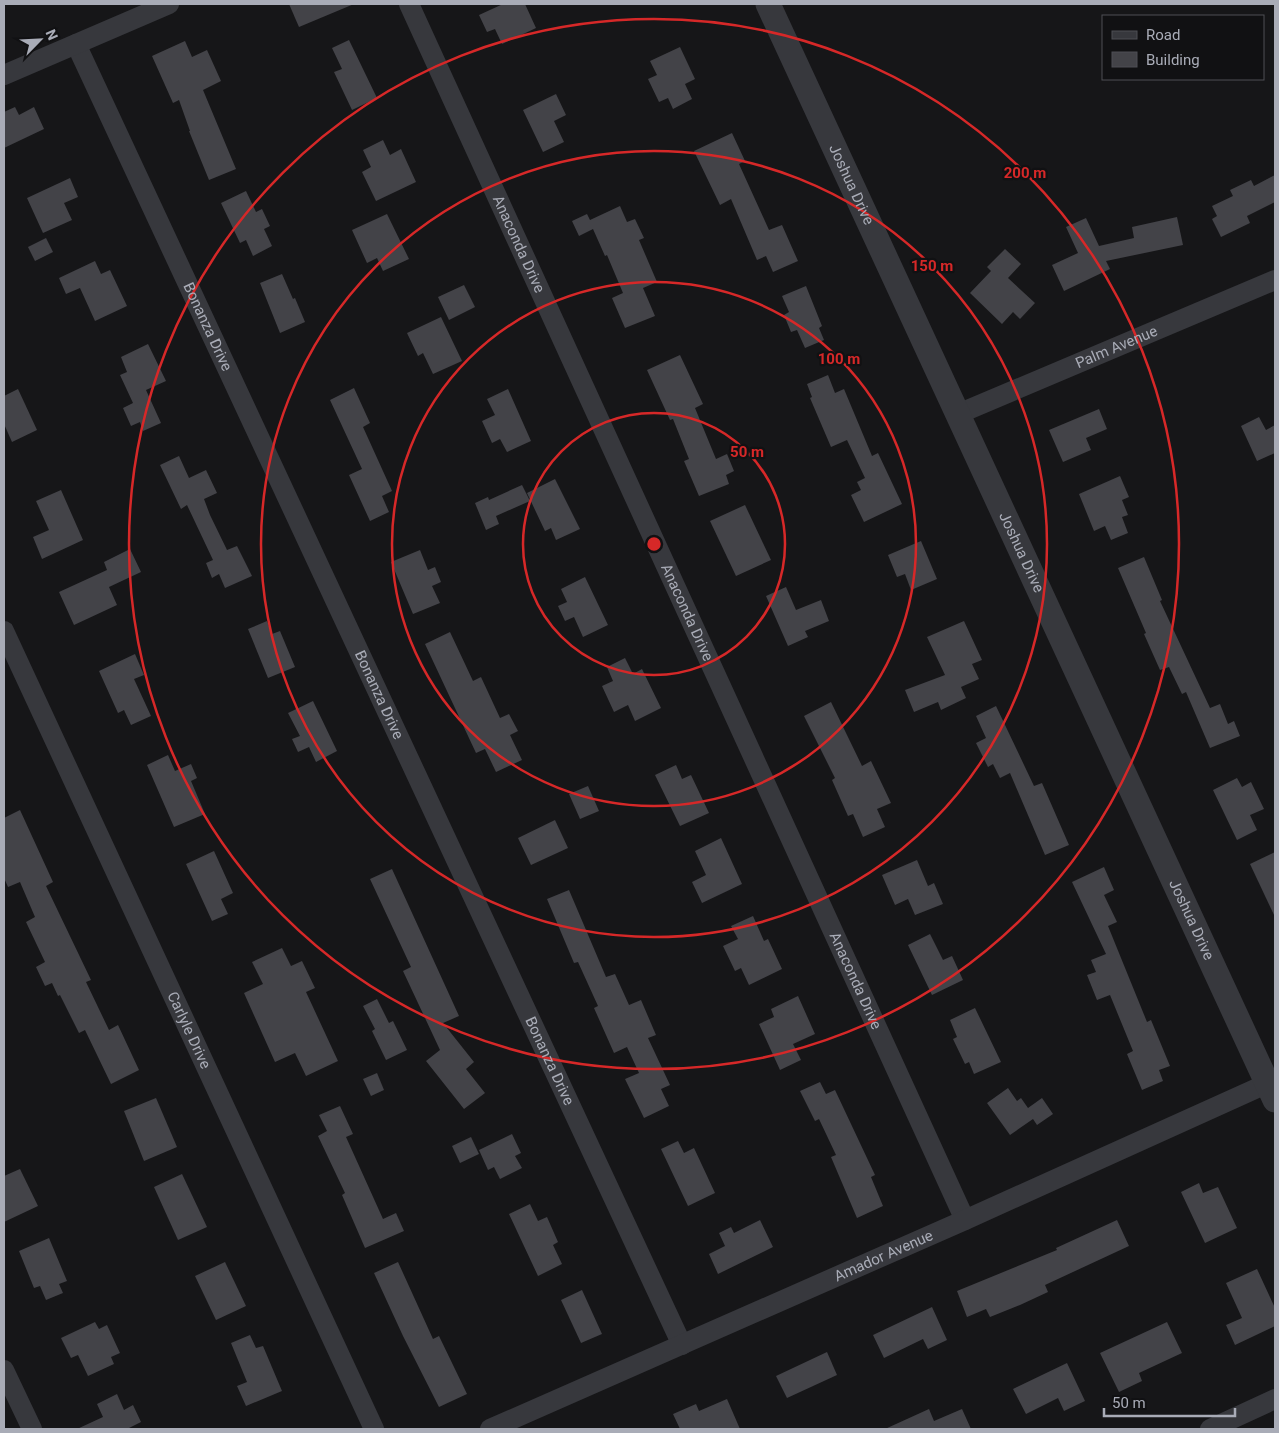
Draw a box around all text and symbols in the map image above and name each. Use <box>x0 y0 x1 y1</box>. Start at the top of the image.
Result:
north arrow <box>15 15 65 65</box>
legend <box>1102 15 1264 80</box>
text: Road <box>1146 26 1180 44</box>
text: N <box>43 27 61 42</box>
text: Building <box>1146 51 1200 69</box>
street label: Joshua Drive <box>825 141 878 228</box>
text: 200 m <box>1004 164 1046 182</box>
street label: Anaconda Drive <box>489 193 549 296</box>
text: 150 m <box>911 257 953 275</box>
street label: Bonanza Drive <box>179 280 236 374</box>
street label: Palm Avenue <box>1073 322 1160 372</box>
text: 100 m <box>818 350 860 368</box>
text: 50 m <box>730 443 764 461</box>
street label: Joshua Drive <box>995 509 1048 595</box>
centre of rings <box>645 535 663 553</box>
street label: Anaconda Drive <box>657 561 717 664</box>
street label: Bonanza Drive <box>351 648 408 742</box>
street label: Joshua Drive <box>1165 877 1218 963</box>
street label: Anaconda Drive <box>826 929 886 1032</box>
street label: Carlyle Drive <box>163 989 215 1072</box>
street label: Bonanza Drive <box>521 1014 578 1108</box>
street label: Amador Avenue <box>831 1226 936 1285</box>
scale bar <box>1104 1386 1235 1418</box>
text: 50 m <box>1112 1394 1146 1412</box>

